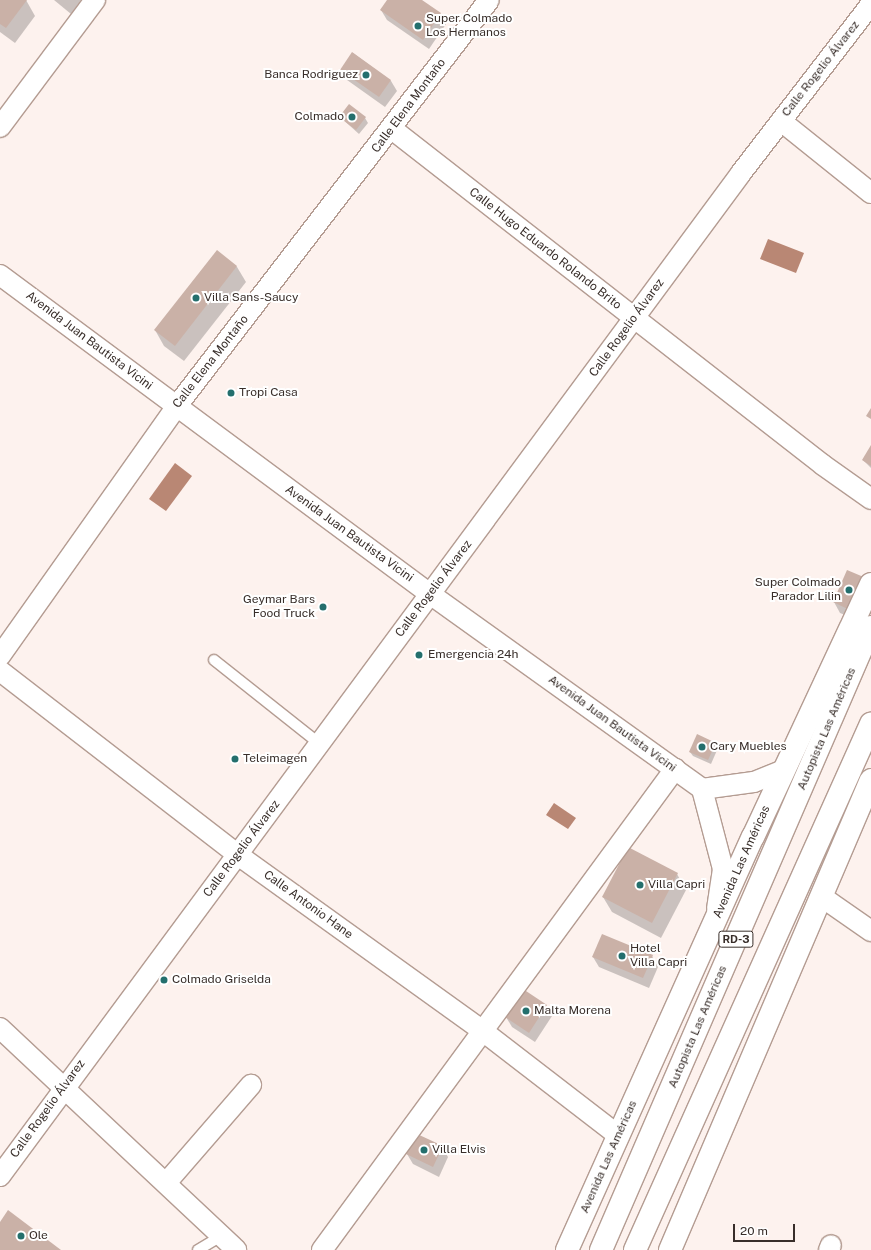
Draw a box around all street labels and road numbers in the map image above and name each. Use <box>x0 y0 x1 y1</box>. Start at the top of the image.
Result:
street label: Calle Rogelio Álvarez <box>779 18 863 120</box>
street label: Calle Elena Montaño <box>369 56 449 156</box>
street label: Calle Hugo Eduardo Rolando Brito <box>466 185 624 313</box>
street label: Calle Rogelio Álvarez <box>587 276 667 380</box>
street label: Avenida Juan Bautista Vicini <box>23 289 155 393</box>
street label: Calle Elena Montaño <box>170 313 252 411</box>
street label: Avenida Juan Bautista Vicini <box>282 483 416 585</box>
street label: Calle Rogelio Álvarez <box>393 538 475 640</box>
street label: Autopista Las Américas <box>795 666 859 792</box>
street label: Avenida Juan Bautista Vicini <box>545 673 679 775</box>
street label: Calle Rogelio Álvarez <box>201 798 283 900</box>
street label: Avenida Las Américas <box>711 803 773 921</box>
street label: Calle Antonio Hane <box>261 868 355 942</box>
road number: RD-3 <box>718 930 754 948</box>
street label: Autopista Las Américas <box>666 964 730 1090</box>
street label: Calle Rogelio Álvarez <box>8 1057 88 1161</box>
street label: Avenida Las Américas <box>578 1098 640 1216</box>

